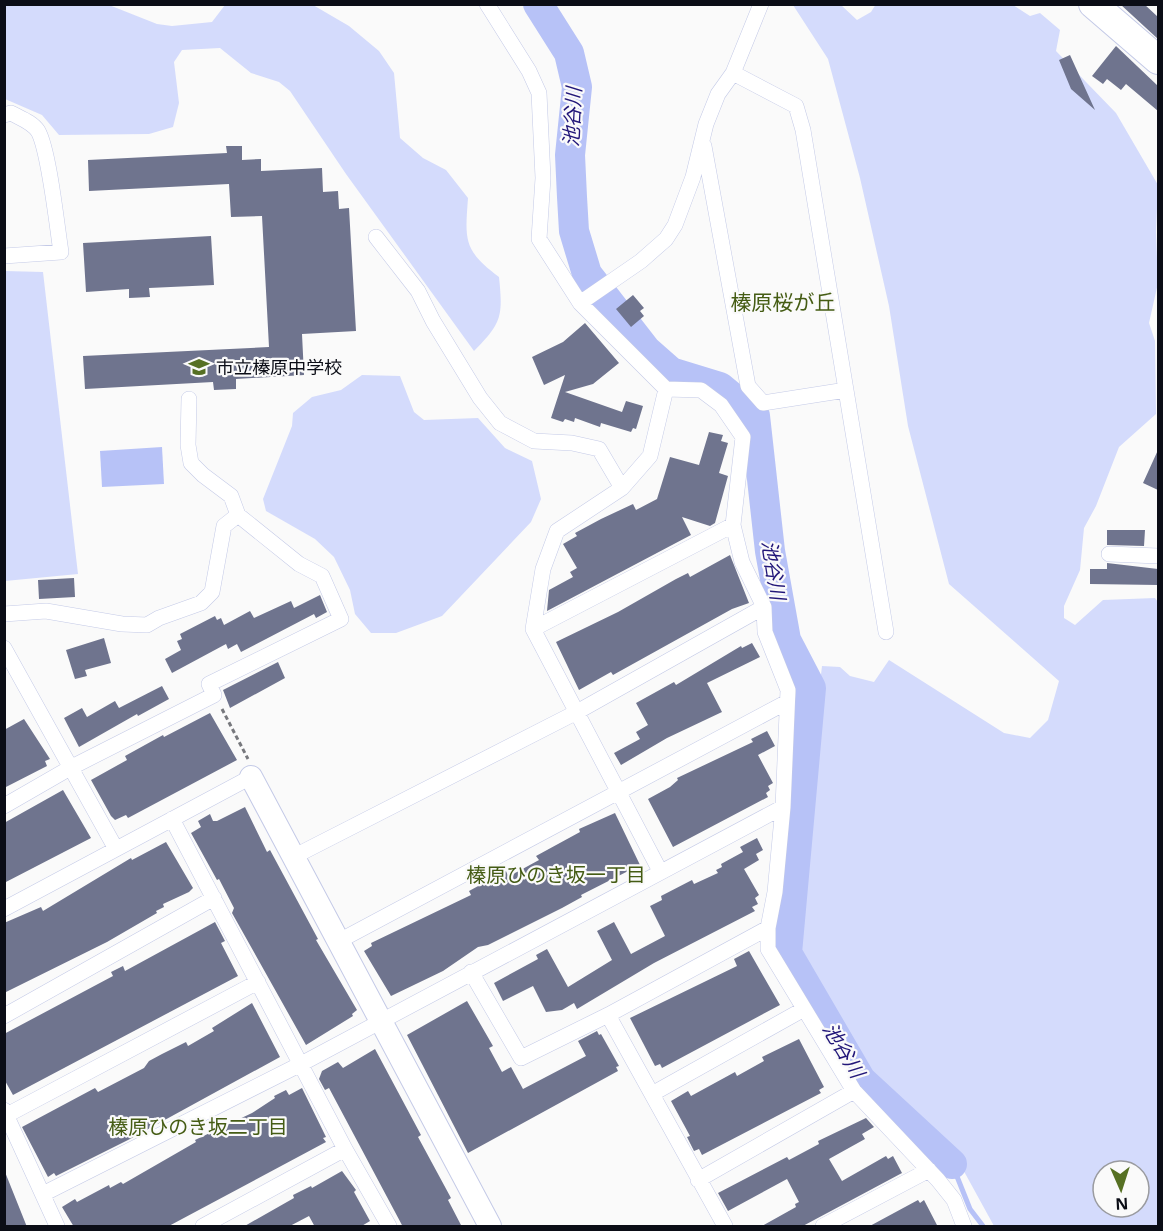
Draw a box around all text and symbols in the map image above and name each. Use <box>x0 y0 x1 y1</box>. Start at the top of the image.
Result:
water label: 池谷川 <box>557 84 587 148</box>
district label: 榛原桜が丘 <box>731 288 836 316</box>
school or university icon: 市立榛原中学校 <box>187 355 211 379</box>
place label: 市立榛原中学校 <box>216 355 342 379</box>
water label: 池谷川 <box>756 538 792 604</box>
district label: 榛原ひのき坂一丁目 <box>466 861 646 888</box>
water label: 池谷川 <box>817 1017 872 1084</box>
district label: 榛原ひのき坂二丁目 <box>108 1113 288 1140</box>
north arrow <box>1091 1159 1151 1219</box>
text: N <box>1115 1193 1129 1215</box>

